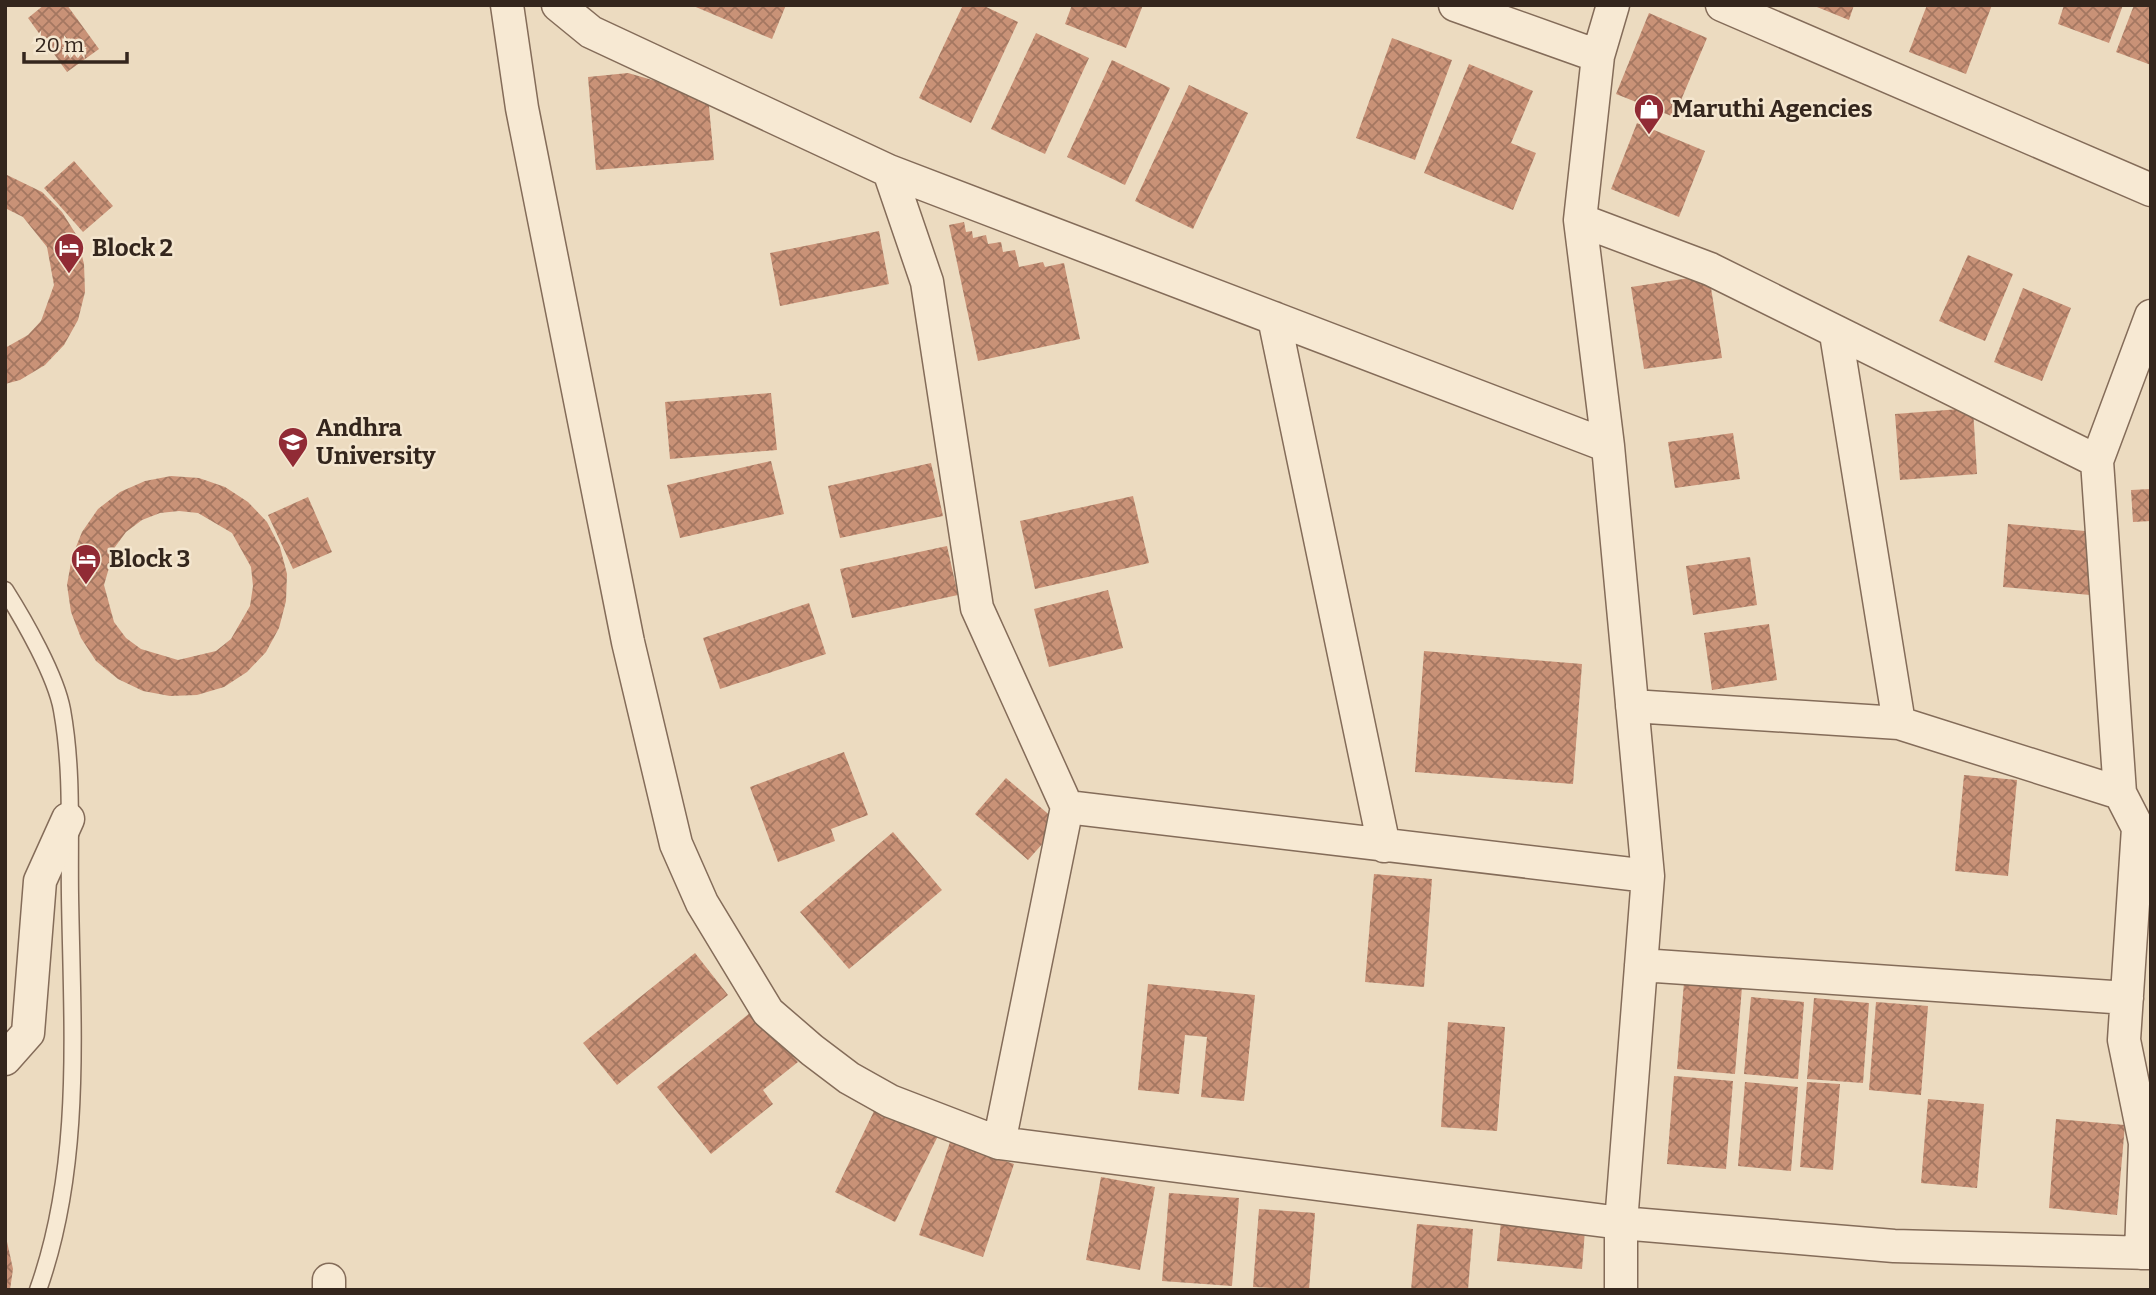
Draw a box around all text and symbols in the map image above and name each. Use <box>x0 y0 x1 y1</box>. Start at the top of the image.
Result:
scale bar <box>24 21 128 65</box>
text: 20 m <box>35 32 84 58</box>
shop icon: Maruthi Agencies <box>1632 92 1666 136</box>
place label: Maruthi Agencies <box>1672 95 1873 123</box>
hotel icon: Block 2 <box>52 231 86 275</box>
place label: Block 2 <box>92 234 173 262</box>
place label: Andhra University <box>316 414 436 470</box>
school or university icon: Andhra University <box>276 425 310 469</box>
hotel icon: Block 3 <box>69 542 103 586</box>
place label: Block 3 <box>109 545 190 573</box>

